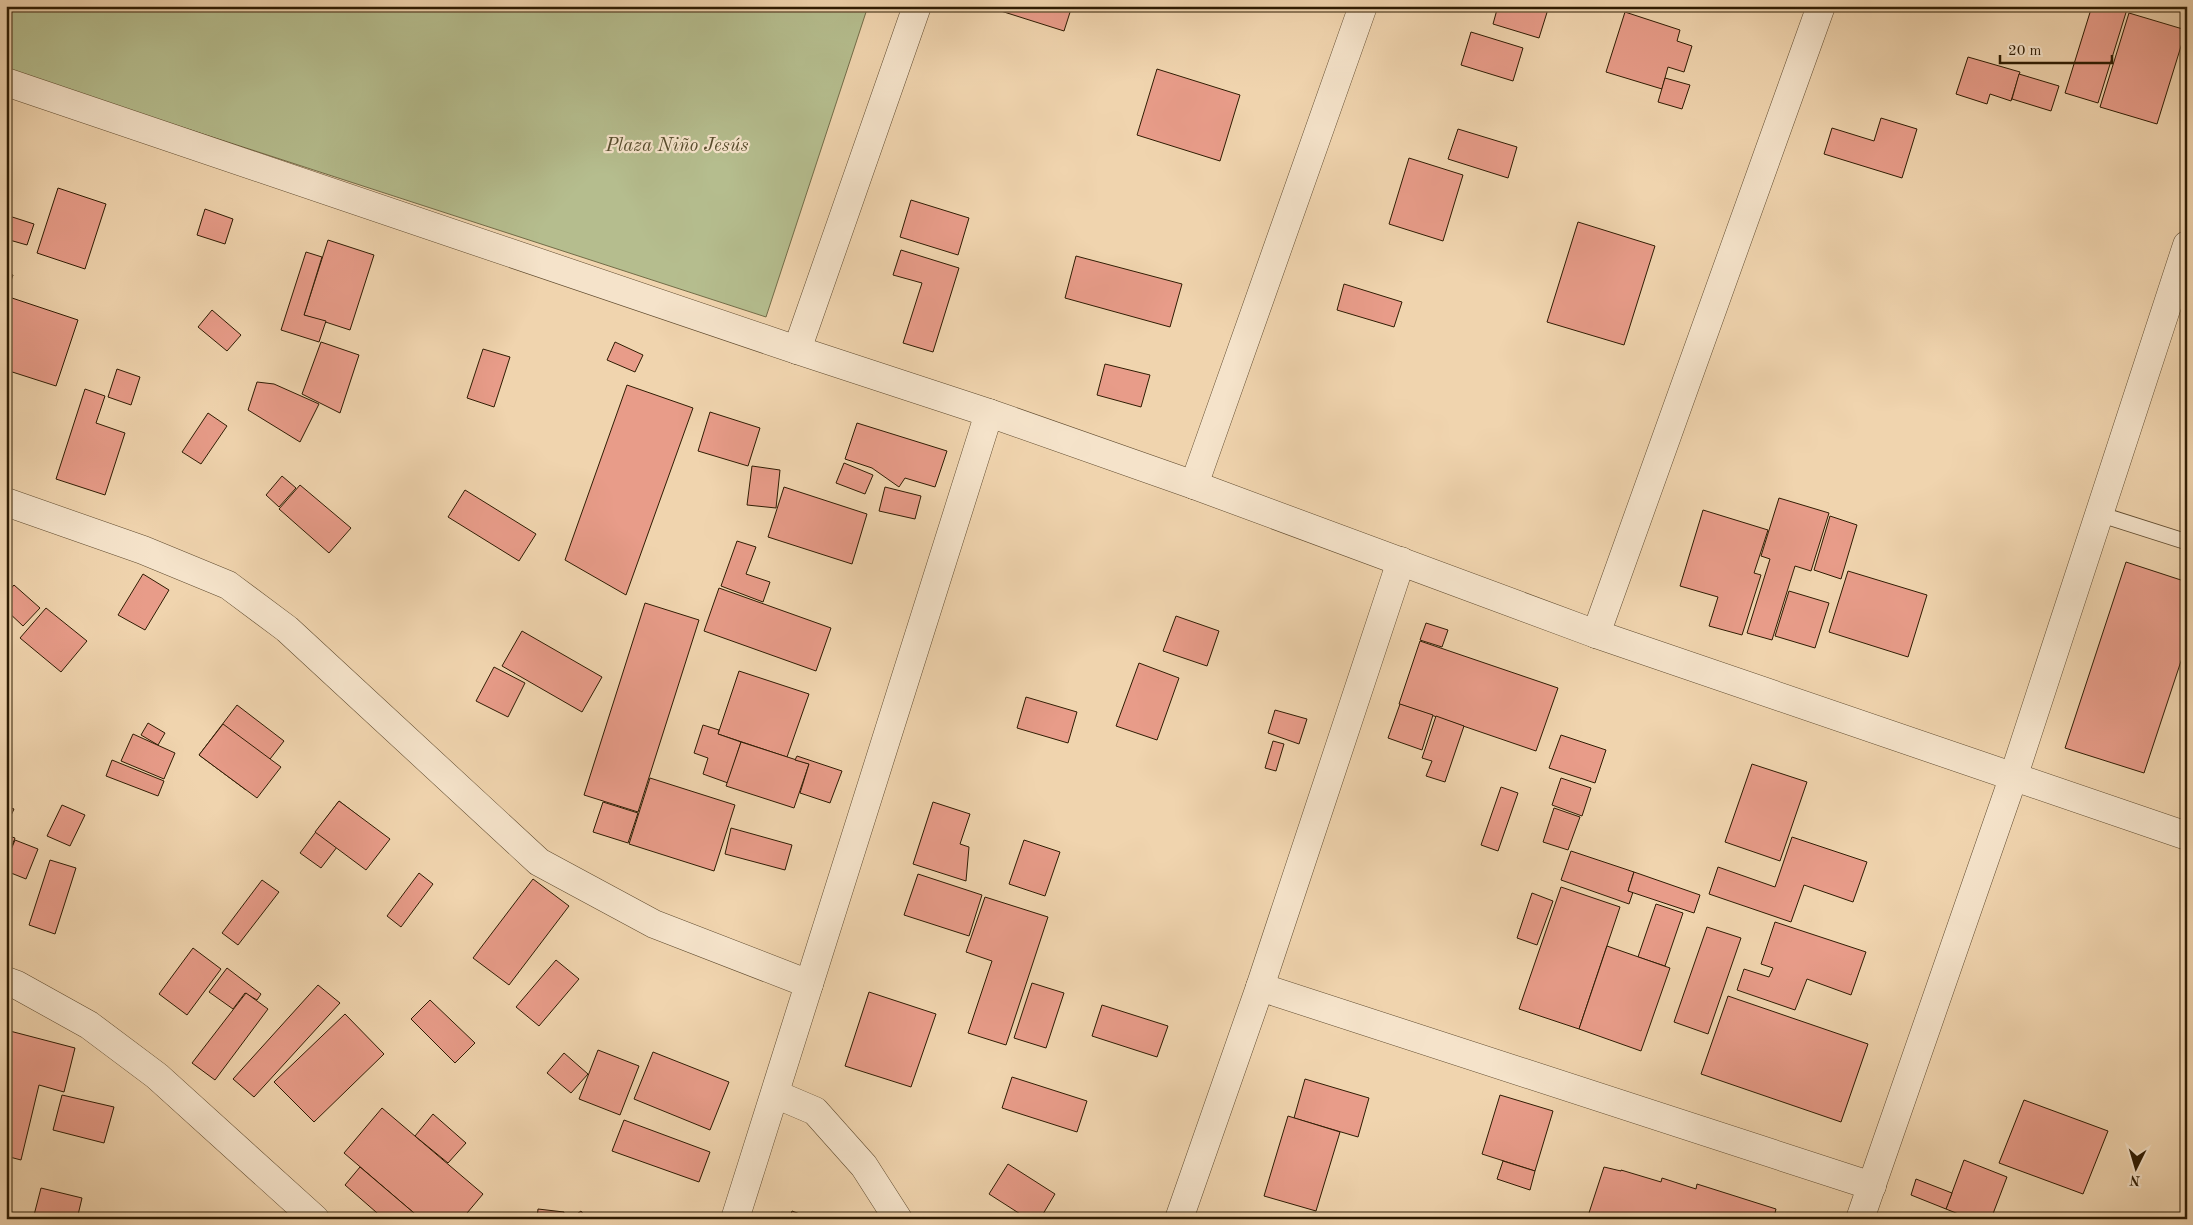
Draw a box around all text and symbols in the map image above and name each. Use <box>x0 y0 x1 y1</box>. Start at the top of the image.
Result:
scale bar <box>2000 32 2113 64</box>
text: 20 m <box>2008 44 2042 59</box>
park label: Plaza Niño Jesús <box>604 137 749 156</box>
north arrow <box>2110 1142 2160 1192</box>
text: N <box>2129 1172 2141 1187</box>

